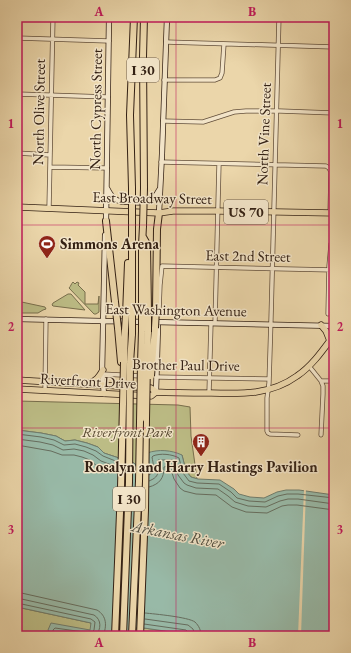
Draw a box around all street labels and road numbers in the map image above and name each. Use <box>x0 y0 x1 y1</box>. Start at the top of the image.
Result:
street label: North Cypress Street <box>85 48 106 170</box>
street label: North Olive Street <box>28 58 49 165</box>
road number: I 30 <box>127 58 159 82</box>
street label: North Vine Street <box>252 82 275 186</box>
street label: East Broadway Street <box>92 187 212 208</box>
road number: US 70 <box>224 200 268 224</box>
street label: East 2nd Street <box>205 245 291 266</box>
street label: East Washington Avenue <box>105 299 247 320</box>
street label: Brother Paul Drive <box>132 354 240 375</box>
street label: Riverfront Drive <box>39 368 137 393</box>
road number: I 30 <box>113 487 145 511</box>

